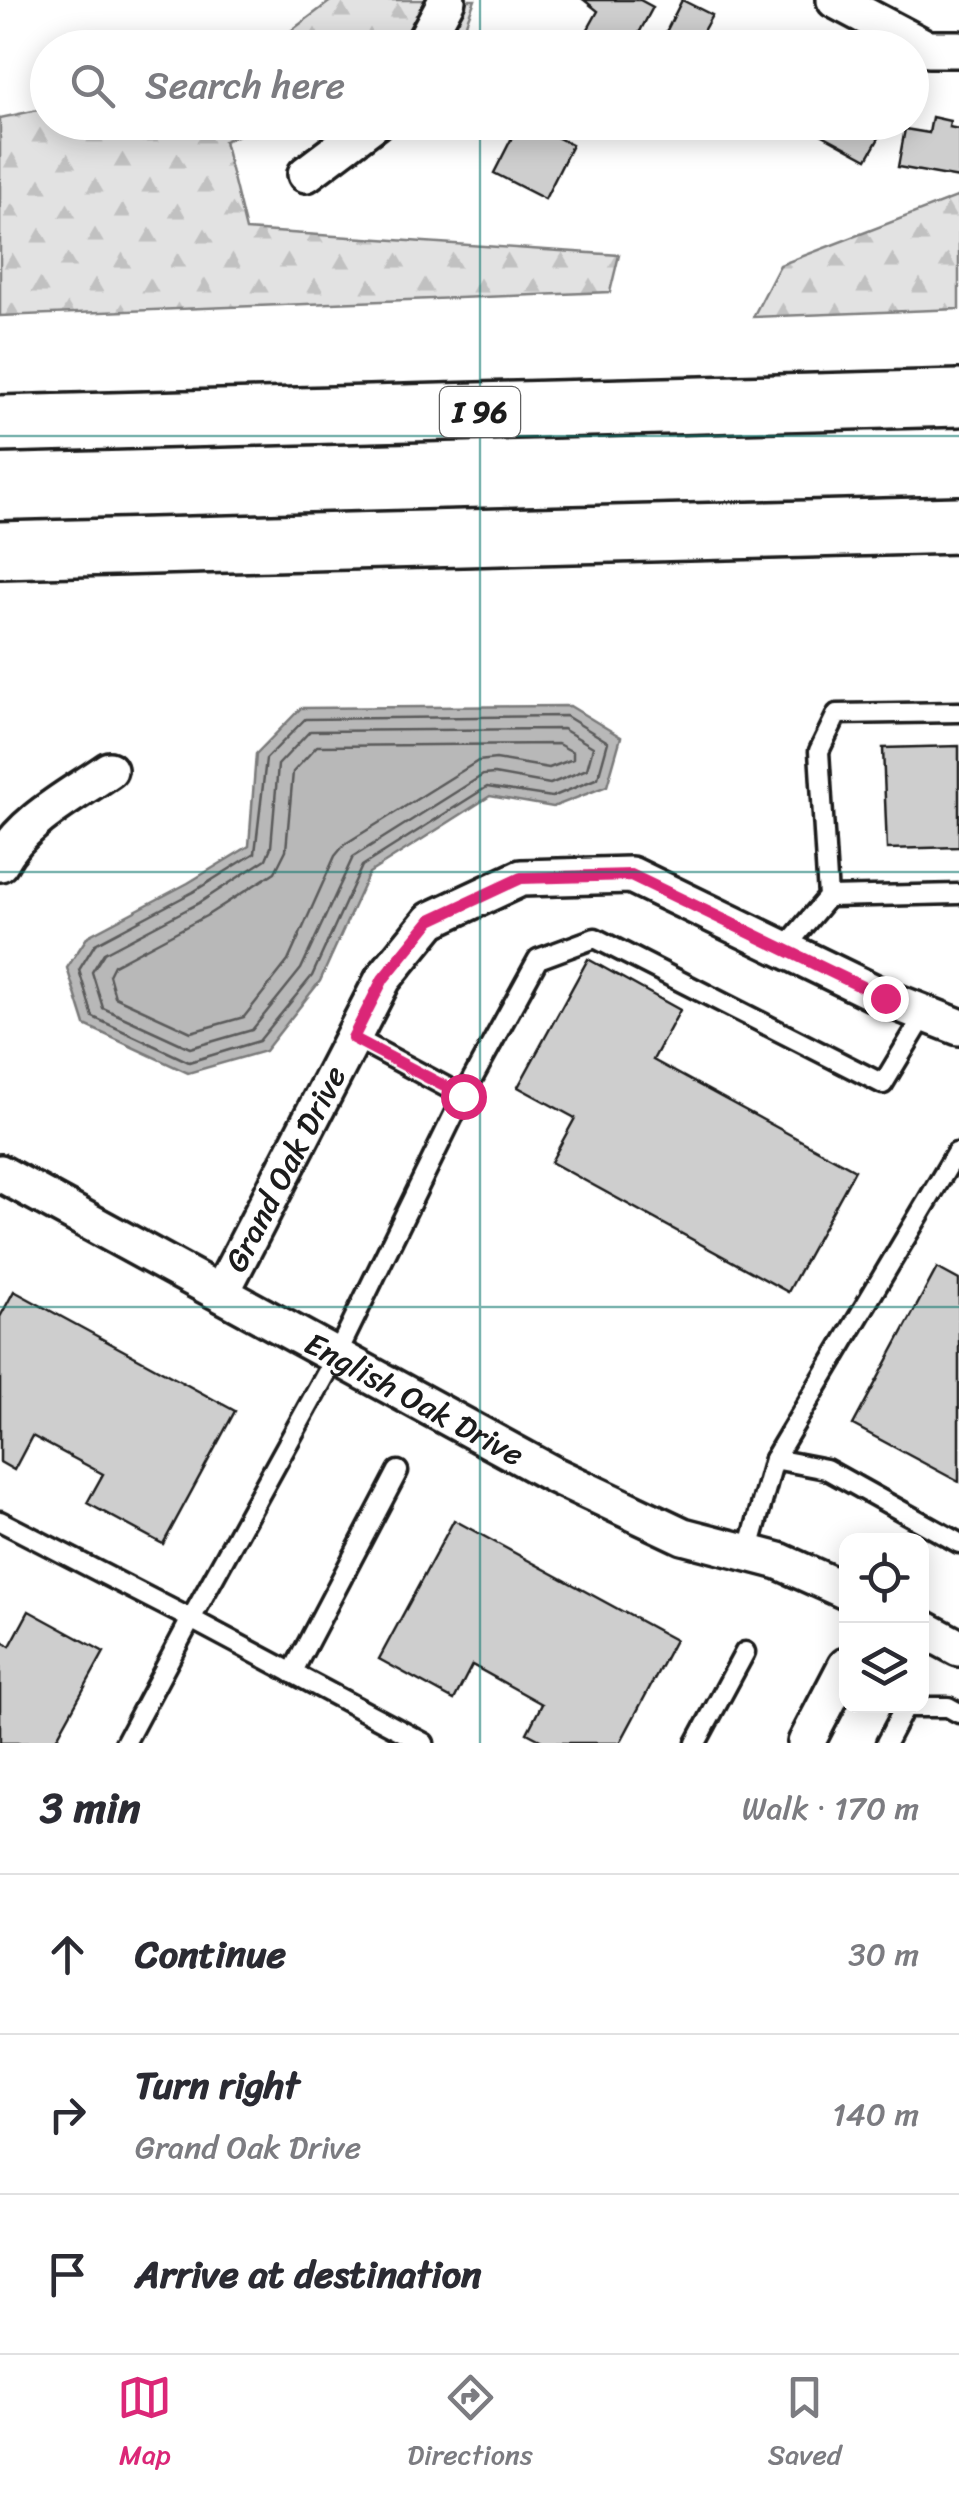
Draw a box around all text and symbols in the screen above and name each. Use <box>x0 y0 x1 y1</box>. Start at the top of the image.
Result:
search box <box>30 30 929 140</box>
text: Search here <box>145 52 345 119</box>
icon: search <box>65 58 120 113</box>
road number: I 96 <box>440 387 520 437</box>
route end <box>863 976 909 1022</box>
street label: Grand Oak Drive <box>208 1055 363 1282</box>
route start <box>441 1074 487 1120</box>
street label: English Oak Drive <box>294 1316 535 1483</box>
map controls <box>839 1533 929 1713</box>
button: locate <box>839 1533 929 1623</box>
button: layers <box>839 1623 929 1713</box>
text: 3 min <box>40 1771 140 1845</box>
text: Walk · 170 m <box>742 1780 919 1837</box>
text: Continue <box>135 1921 286 1988</box>
text: 30 m <box>848 1926 919 1983</box>
icon: ahead <box>40 1927 95 1982</box>
text: Turn right <box>135 2052 300 2119</box>
text: 140 m <box>832 2086 919 2143</box>
icon: right <box>40 2087 95 2142</box>
text: Grand Oak Drive <box>135 2119 361 2176</box>
text: Arrive at destination <box>135 2241 482 2308</box>
icon: arrive <box>40 2247 95 2302</box>
tab: Map <box>117 2370 172 2479</box>
tab: Directions <box>407 2370 533 2479</box>
tab: Saved <box>768 2370 842 2479</box>

